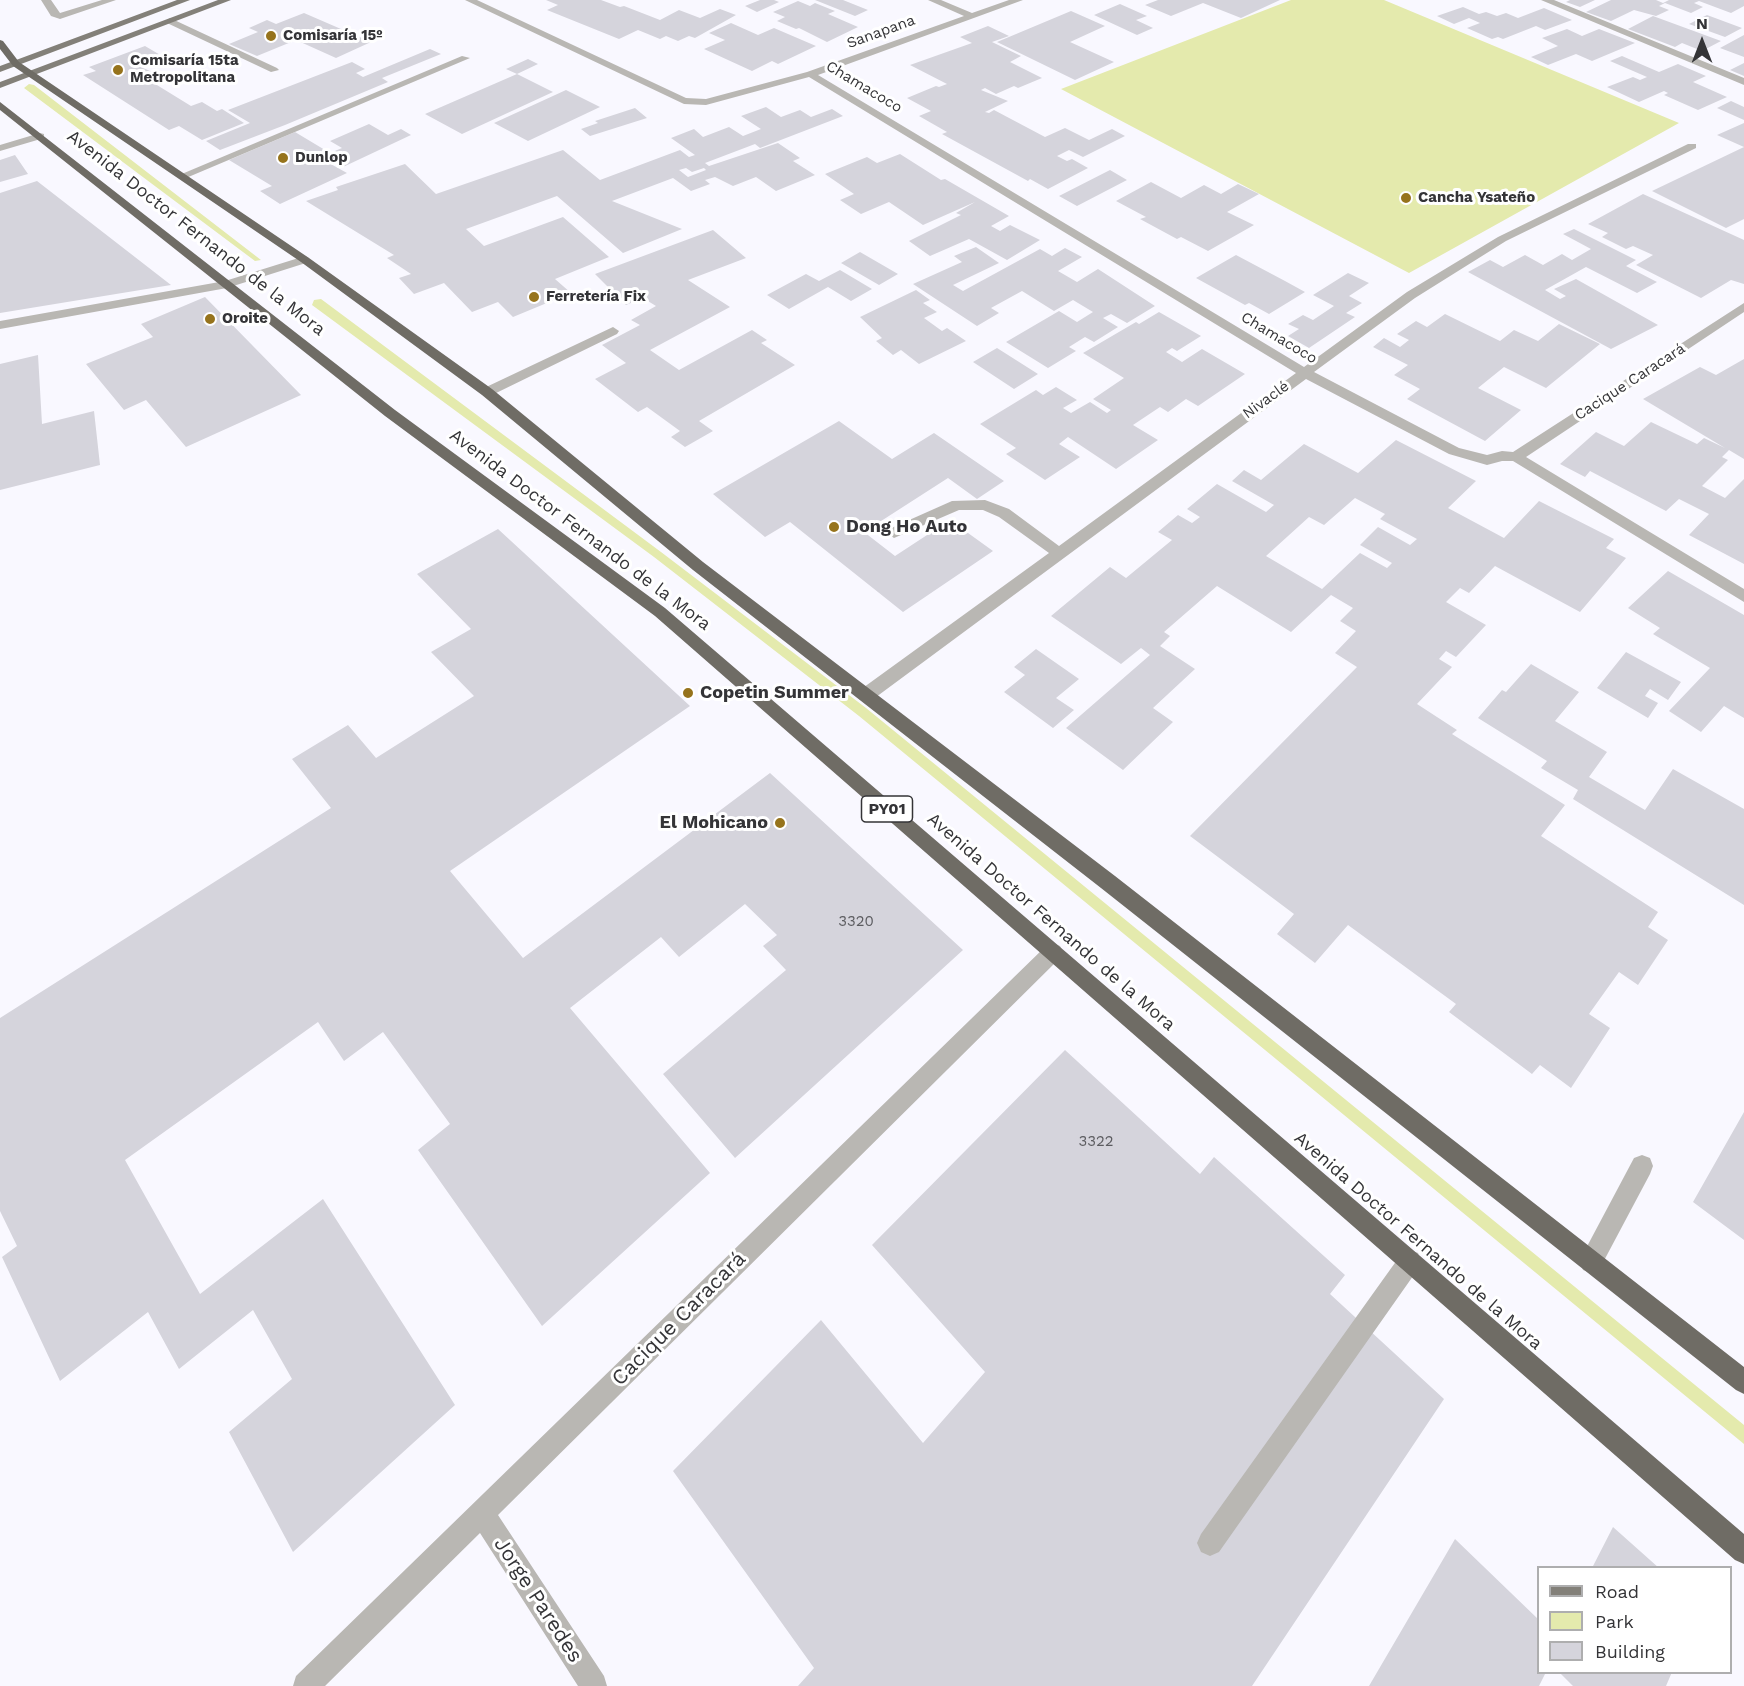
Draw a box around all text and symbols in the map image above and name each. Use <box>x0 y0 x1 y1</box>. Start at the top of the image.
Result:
street label: Sanapana <box>844 11 918 53</box>
north arrow <box>1672 12 1732 72</box>
text: N <box>1696 14 1708 33</box>
place label: Comisaría 15º <box>283 27 383 45</box>
marker: Comisaría 15º <box>264 29 278 43</box>
place label: Comisaría 15ta Metropolitana <box>130 52 239 87</box>
street label: Chamacoco <box>823 57 905 117</box>
marker: Comisaría 15ta Metropolitana <box>111 63 125 77</box>
street label: Avenida Doctor Fernando de la Mora <box>63 125 329 341</box>
place label: Dunlop <box>295 149 348 167</box>
marker: Dunlop <box>276 151 290 165</box>
place label: Cancha Ysateño <box>1418 189 1535 207</box>
marker: Cancha Ysateño <box>1399 191 1413 205</box>
place label: Ferretería Fix <box>546 288 646 306</box>
marker: Ferretería Fix <box>527 290 541 304</box>
street label: Chamacoco <box>1238 308 1320 368</box>
place label: Oroite <box>222 310 268 328</box>
marker: Oroite <box>203 312 217 326</box>
street label: Cacique Caracará <box>1571 340 1689 424</box>
street label: Nivaclé <box>1239 377 1293 423</box>
street label: Avenida Doctor Fernando de la Mora <box>445 425 715 635</box>
place label: Dong Ho Auto <box>846 516 967 538</box>
marker: Dong Ho Auto <box>827 520 841 534</box>
place label: Copetin Summer <box>700 682 849 704</box>
marker: Copetin Summer <box>681 686 695 700</box>
road number: PY01 <box>862 796 912 822</box>
street label: Avenida Doctor Fernando de la Mora <box>923 808 1179 1036</box>
place label: El Mohicano <box>660 812 768 834</box>
marker: El Mohicano <box>773 816 787 830</box>
house number: 3320 <box>838 913 874 931</box>
street label: Avenida Doctor Fernando de la Mora <box>1290 1127 1546 1355</box>
house number: 3322 <box>1079 1133 1113 1151</box>
street label: Cacique Caracará <box>607 1247 751 1391</box>
street label: Jorge Paredes <box>488 1533 588 1667</box>
legend <box>1537 1566 1732 1674</box>
text: Road <box>1595 1581 1639 1602</box>
text: Park <box>1595 1611 1634 1632</box>
text: Building <box>1595 1641 1665 1662</box>

